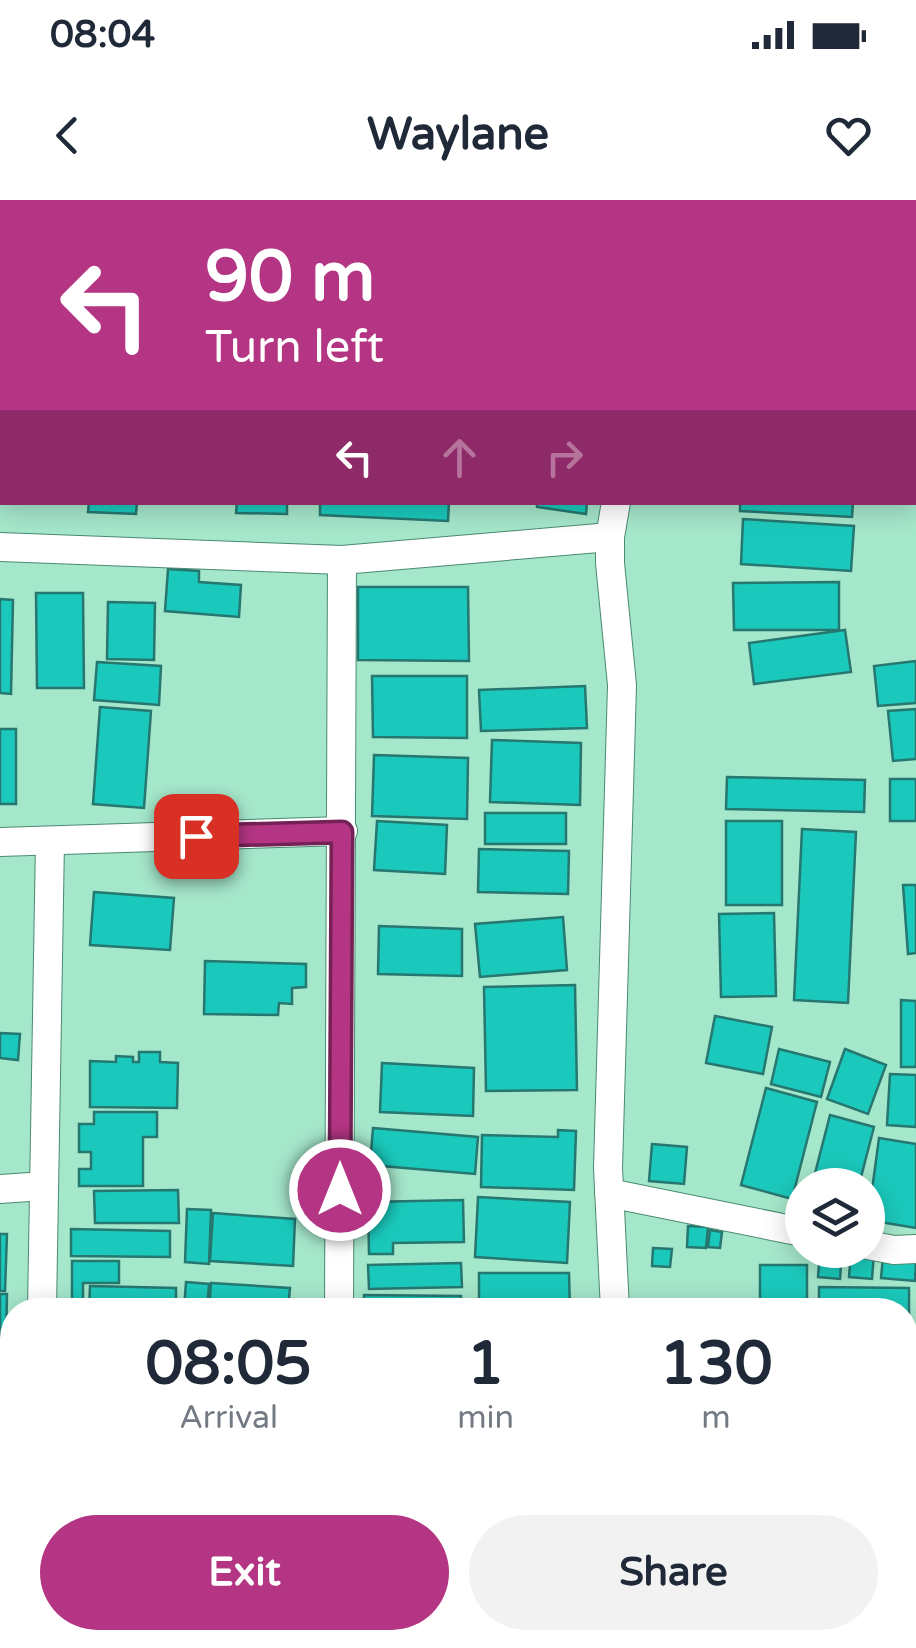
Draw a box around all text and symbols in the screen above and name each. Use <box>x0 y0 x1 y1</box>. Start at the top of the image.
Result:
text: 08:04 <box>50 12 155 58</box>
icon: back <box>40 108 95 163</box>
text: Waylane <box>367 108 549 162</box>
icon: heart <box>821 108 876 163</box>
text: 90 m <box>205 236 375 320</box>
icon: left <box>40 240 170 370</box>
text: Turn left <box>205 321 384 375</box>
icon: left <box>327 430 382 485</box>
icon: ahead <box>432 430 487 485</box>
icon: right <box>537 430 592 485</box>
pin <box>154 794 239 879</box>
icon: arrive <box>169 809 224 864</box>
position arrow <box>288 1138 392 1242</box>
map controls <box>785 1168 885 1268</box>
button: layers <box>785 1168 885 1268</box>
text: 08:05 <box>145 1328 312 1400</box>
text: 1 <box>467 1328 504 1400</box>
text: 130 <box>659 1328 773 1400</box>
text: Arrival <box>179 1399 278 1437</box>
text: min <box>457 1399 514 1437</box>
text: m <box>701 1399 731 1437</box>
button: Exit <box>40 1515 449 1630</box>
button: Share <box>469 1515 878 1630</box>

